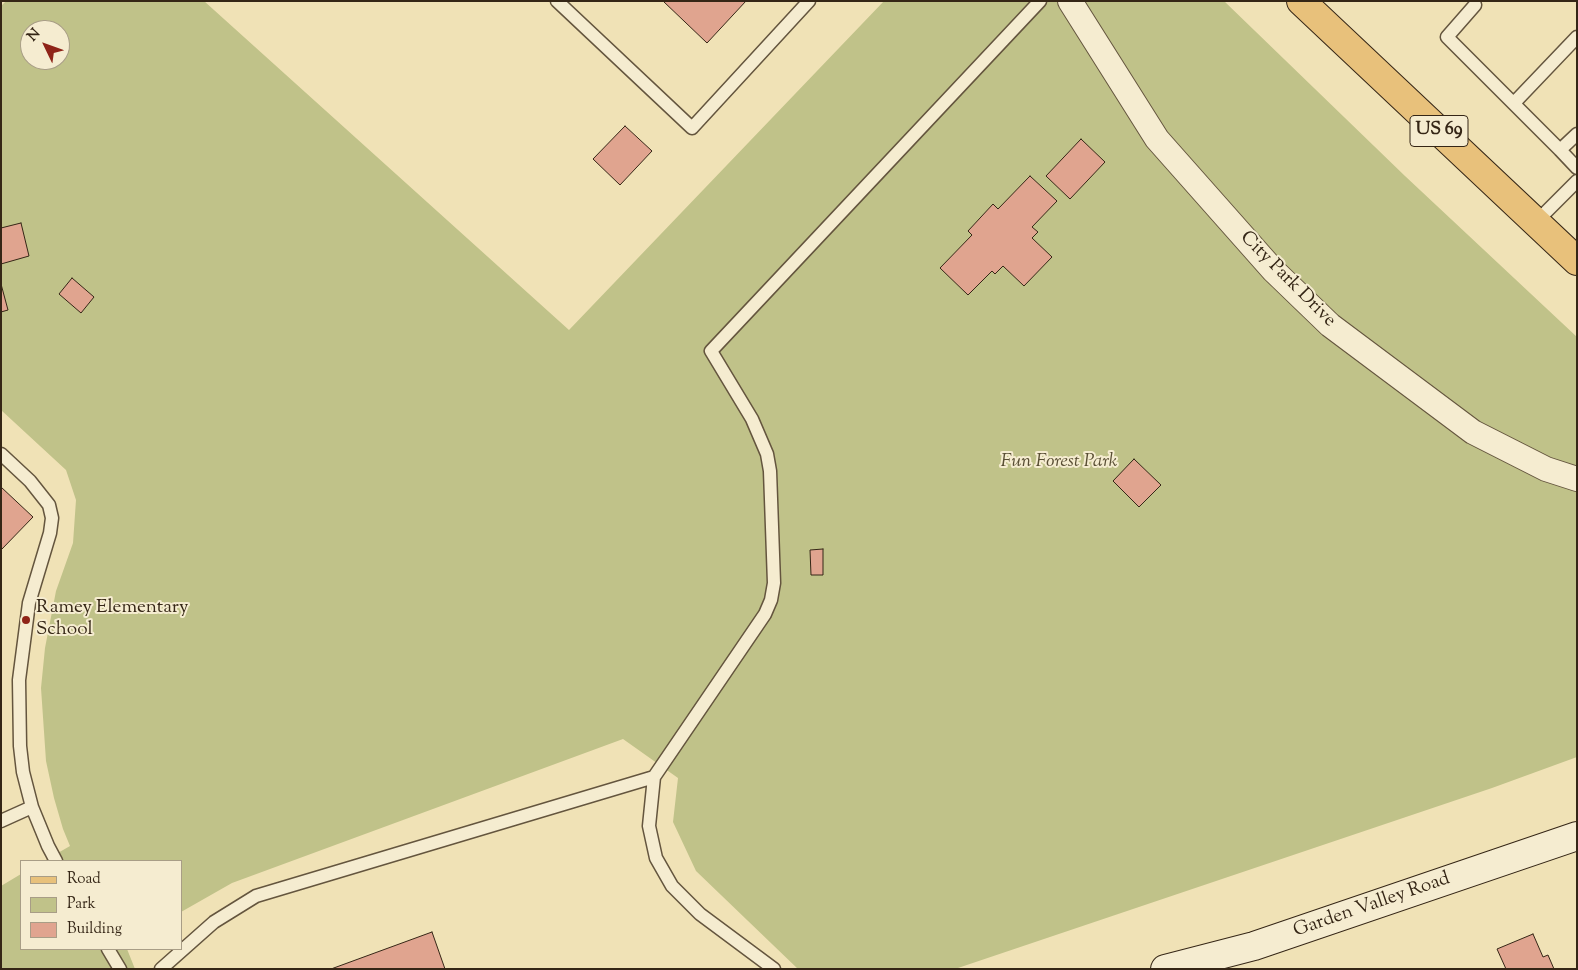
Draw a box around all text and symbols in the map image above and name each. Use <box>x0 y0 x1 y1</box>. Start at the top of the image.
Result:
north arrow <box>20 20 70 70</box>
text: N <box>23 25 46 46</box>
road number: US 69 <box>1410 115 1468 146</box>
street label: City Park Drive <box>1234 227 1340 333</box>
park label: Fun Forest Park <box>1001 452 1117 474</box>
place label: Ramey Elementary School <box>36 598 188 642</box>
marker: Ramey Elementary School <box>20 614 32 626</box>
legend <box>20 860 182 950</box>
text: Road <box>67 869 101 890</box>
street label: Garden Valley Road <box>1291 869 1453 943</box>
text: Park <box>67 894 96 915</box>
text: Building <box>67 919 122 940</box>

